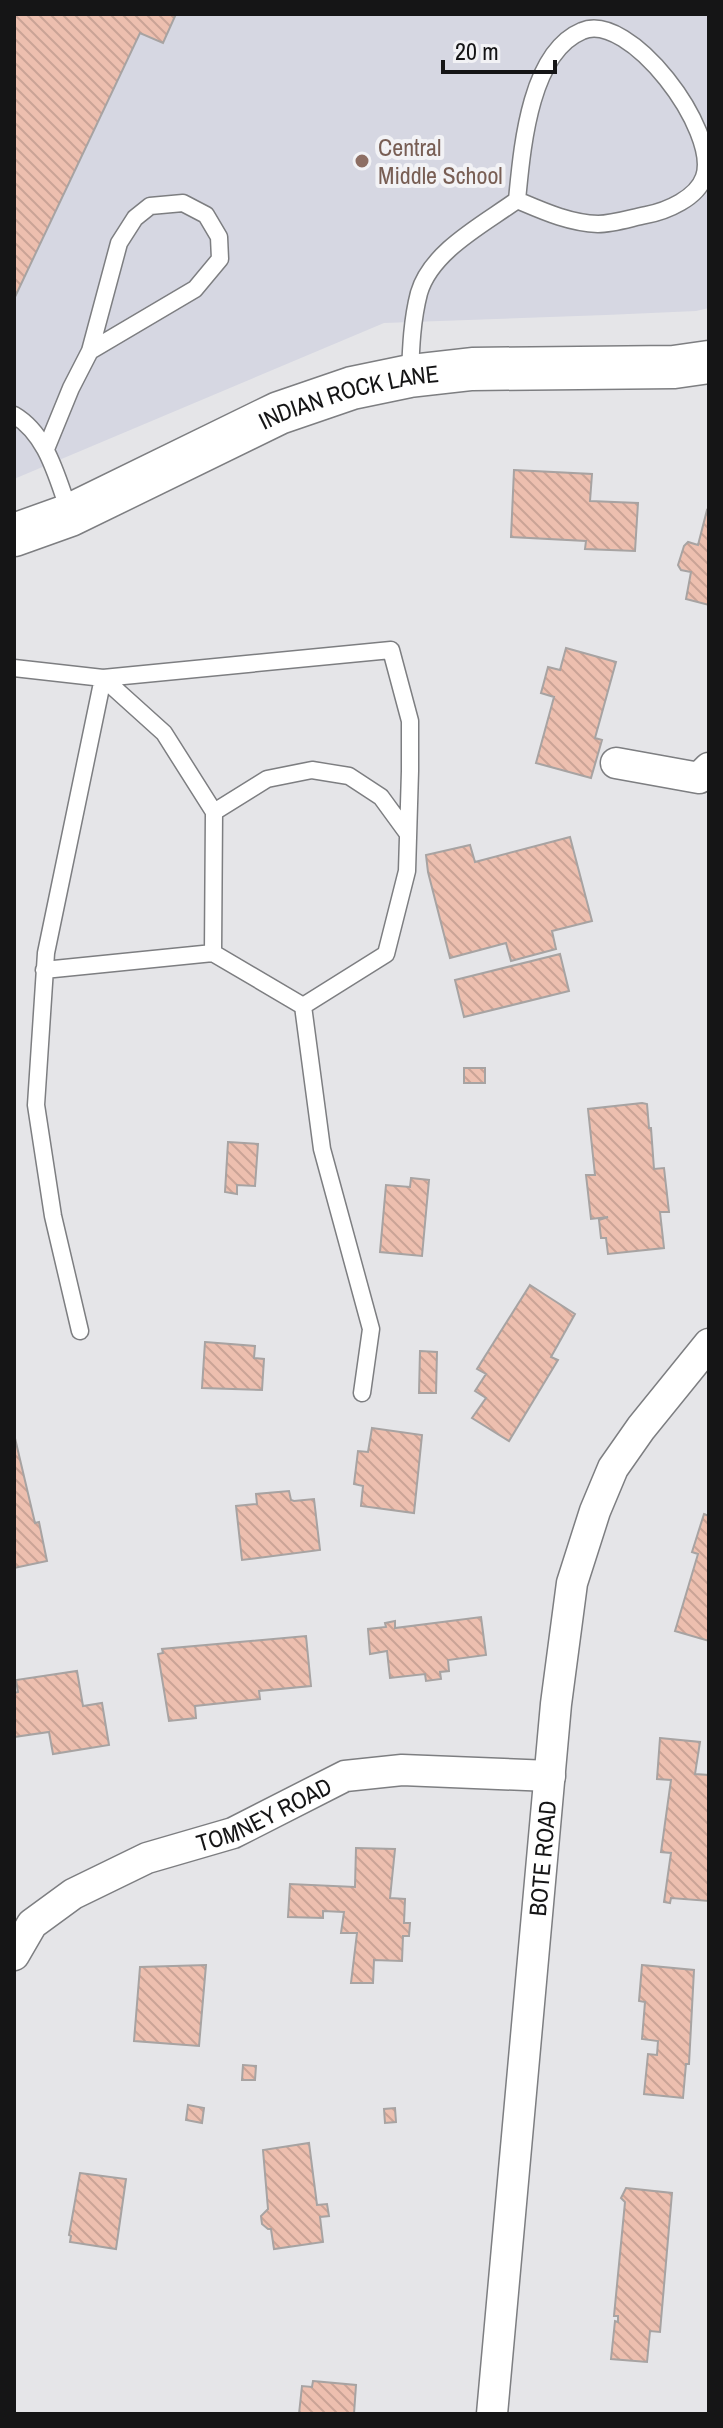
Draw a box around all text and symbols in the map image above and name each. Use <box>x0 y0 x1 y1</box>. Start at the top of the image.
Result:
scale bar <box>443 24 555 74</box>
text: 20 m <box>455 35 499 67</box>
place label: Central Middle School <box>378 131 503 191</box>
marker: Central Middle School <box>353 152 371 170</box>
street label: INDIAN ROCK LANE <box>253 357 440 437</box>
street label: TOMNEY ROAD <box>193 1770 337 1859</box>
street label: BOTE ROAD <box>521 1799 563 1917</box>

